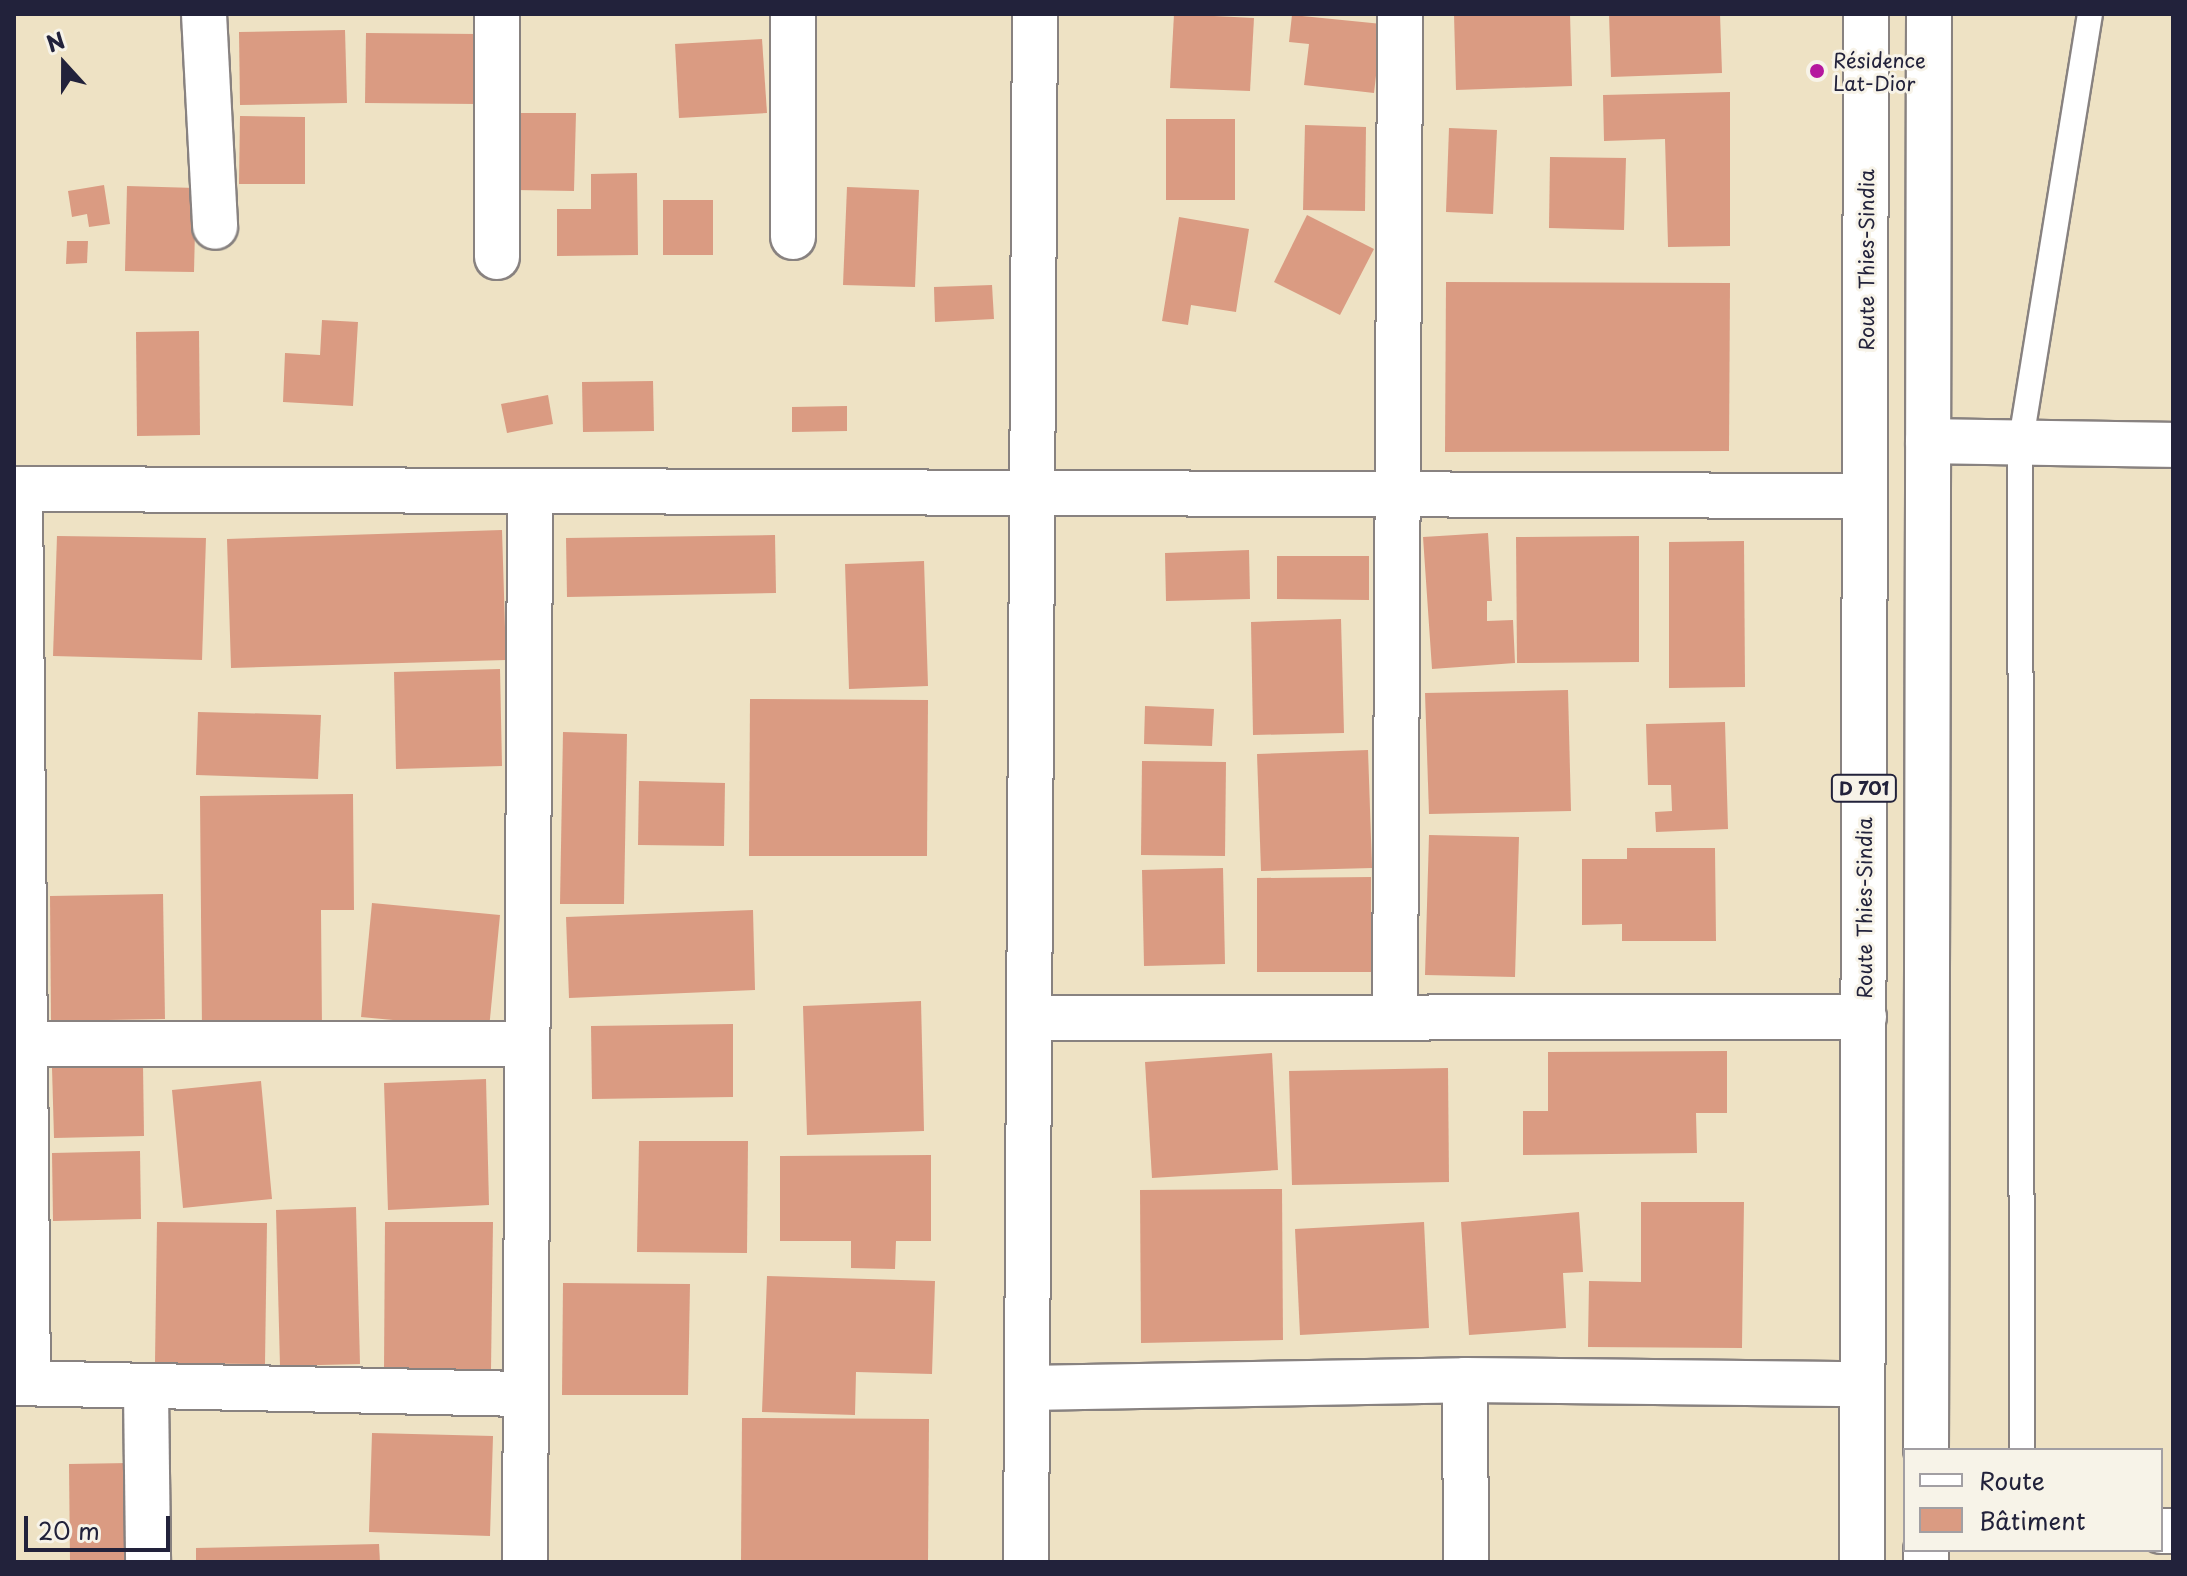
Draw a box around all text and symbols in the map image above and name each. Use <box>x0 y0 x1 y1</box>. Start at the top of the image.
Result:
text: N <box>41 23 69 60</box>
north arrow <box>24 24 104 104</box>
place label: Résidence Lat-Dior <box>1833 48 1926 95</box>
marker: Résidence Lat-Dior <box>1808 62 1826 80</box>
street label: Route Thies-Sindia <box>1854 169 1878 351</box>
road number: D 701 <box>1830 774 1898 802</box>
street label: Route Thies-Sindia <box>1852 817 1876 999</box>
legend <box>1903 1448 2163 1552</box>
text: Route <box>1979 1462 2045 1498</box>
scale bar <box>28 1500 174 1550</box>
text: Bâtiment <box>1979 1502 2086 1538</box>
text: 20 m <box>38 1512 100 1548</box>

